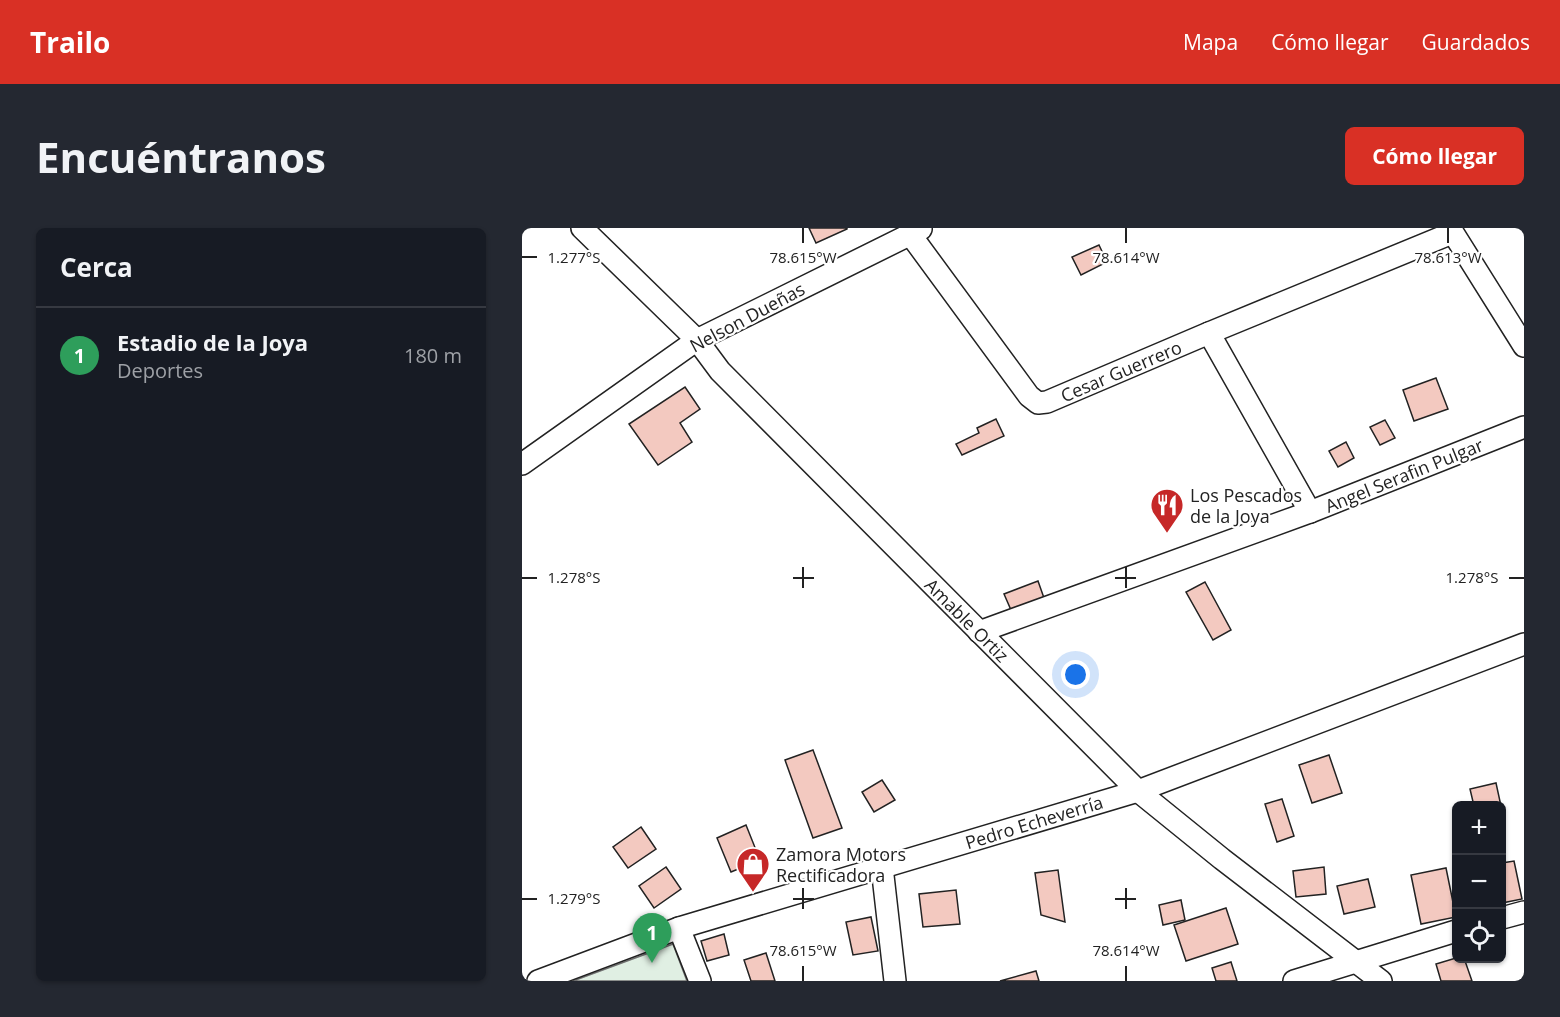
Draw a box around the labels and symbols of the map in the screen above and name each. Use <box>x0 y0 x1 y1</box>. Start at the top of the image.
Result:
text: 1.277°S <box>548 247 600 267</box>
text: 78.615°W <box>769 247 837 267</box>
text: 78.614°W <box>1092 247 1160 267</box>
text: 78.613°W <box>1414 247 1482 267</box>
street label: Nelson Dueñas <box>685 277 809 357</box>
street label: Cesar Guerrero <box>1057 335 1185 407</box>
street label: Angel Serafin Pulgar <box>1321 432 1487 518</box>
place label: Los Pescados de la Joya <box>1190 483 1302 528</box>
restaurant icon: Los Pescados de la Joya <box>1149 487 1185 534</box>
text: 1.278°S <box>548 567 600 587</box>
text: 1.278°S <box>1446 567 1498 587</box>
street label: Amable Ortiz <box>920 573 1014 667</box>
your location <box>1061 660 1090 689</box>
street label: Pedro Echeverría <box>962 790 1106 854</box>
place label: Zamora Motors Rectificadora <box>776 842 906 887</box>
shop icon: Zamora Motors Rectificadora <box>735 846 771 893</box>
text: 1.279°S <box>548 888 600 908</box>
pin: 1 <box>632 914 672 963</box>
text: 78.615°W <box>769 940 837 960</box>
text: 78.614°W <box>1092 940 1160 960</box>

